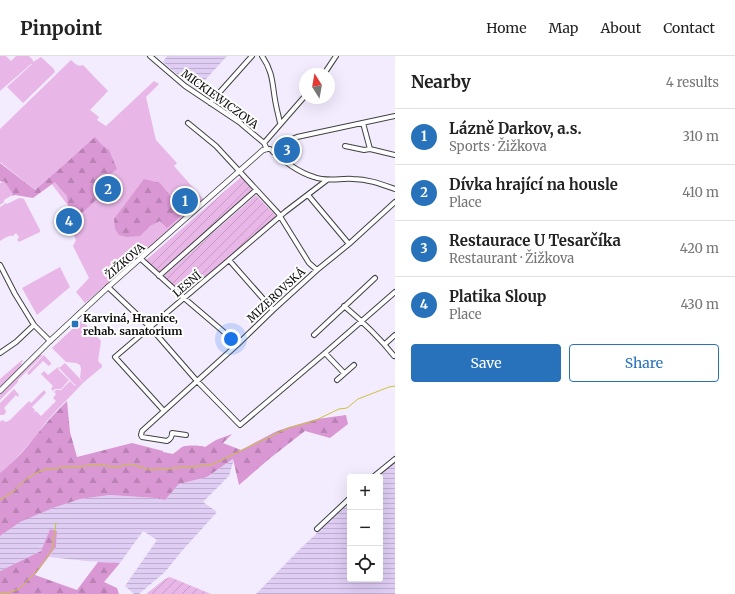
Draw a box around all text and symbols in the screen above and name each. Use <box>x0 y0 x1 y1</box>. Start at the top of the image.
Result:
text: Pinpoint <box>20 16 102 40</box>
text: Home <box>486 19 527 37</box>
text: Map <box>549 19 578 37</box>
text: About <box>600 19 641 37</box>
text: Contact <box>663 19 715 37</box>
street label: MICKIEWICZOVA <box>179 66 262 132</box>
north arrow <box>299 68 335 104</box>
text: Nearby <box>411 71 471 93</box>
text: 4 results <box>666 74 719 91</box>
text: Lázně Darkov, a.s. <box>449 119 582 138</box>
text: 1 <box>421 128 427 145</box>
text: 310 m <box>682 128 719 145</box>
pin: 3 <box>274 135 300 165</box>
text: Sports · Žižkova <box>449 138 547 155</box>
pin: 2 <box>95 174 121 204</box>
text: Dívka hrající na housle <box>449 175 618 194</box>
text: 2 <box>420 184 428 201</box>
text: 410 m <box>682 184 719 201</box>
pin: 1 <box>172 186 198 216</box>
text: Place <box>449 194 482 211</box>
pin: 4 <box>56 206 82 236</box>
text: Restaurace U Tesarčíka <box>449 231 621 250</box>
street label: ŽIŽKOVA <box>102 240 148 282</box>
text: 3 <box>420 240 428 257</box>
text: 420 m <box>680 240 719 257</box>
text: Restaurant · Žižkova <box>449 250 574 267</box>
street label: MIZEROVSKÁ <box>244 264 308 325</box>
street label: LESNÍ <box>170 268 204 300</box>
text: Platika Sloup <box>449 287 546 306</box>
text: 4 <box>420 296 428 313</box>
text: 430 m <box>680 296 719 313</box>
text: Place <box>449 306 482 323</box>
place label: Karviná, Hranice, rehab. sanatorium <box>83 311 182 338</box>
marker: Karviná, Hranice, rehab. sanatorium <box>70 319 80 329</box>
your location <box>221 329 241 349</box>
button: Save <box>411 344 561 382</box>
button: Share <box>569 344 719 382</box>
map controls <box>347 474 383 582</box>
button: + <box>347 474 383 510</box>
button: − <box>347 510 383 546</box>
button: locate <box>347 546 383 582</box>

